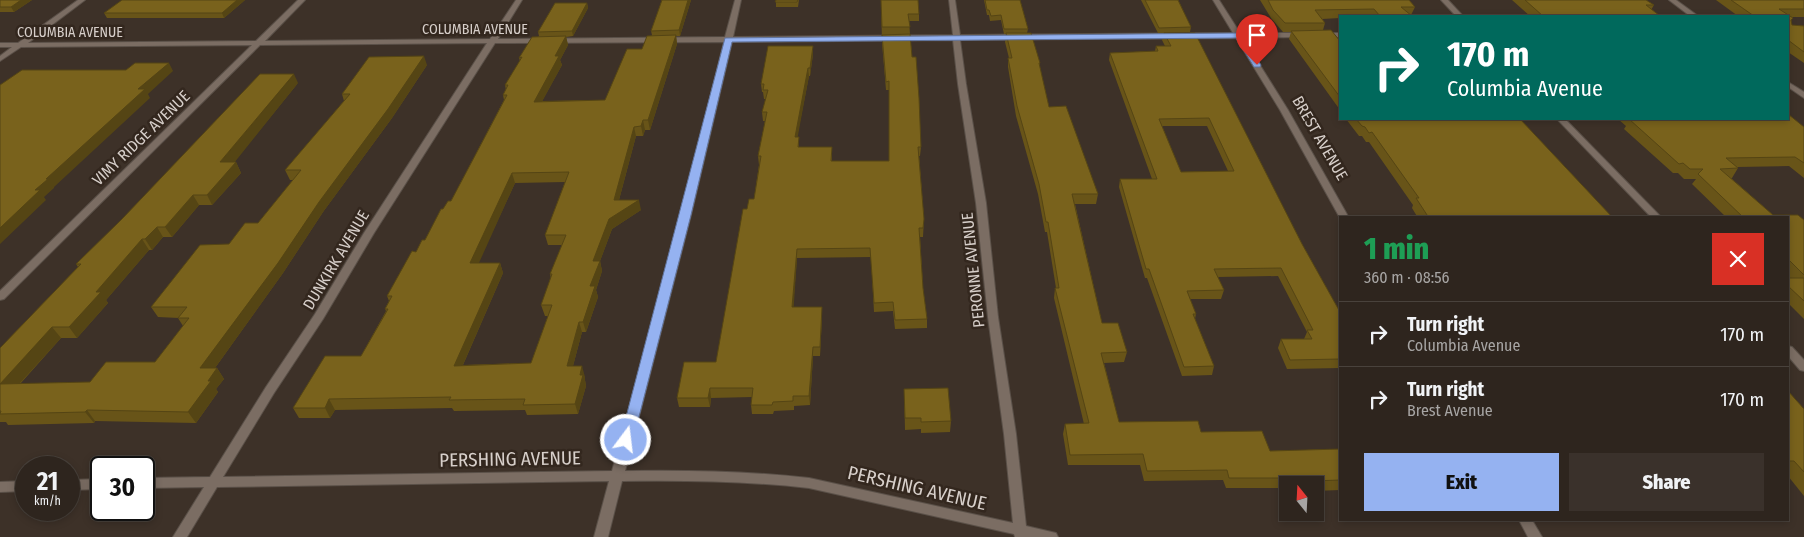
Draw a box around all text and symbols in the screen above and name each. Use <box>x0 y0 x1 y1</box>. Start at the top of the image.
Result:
pin <box>1236 14 1278 65</box>
street label: COLUMBIA AVENUE <box>422 21 528 38</box>
icon: arrive <box>1243 21 1271 49</box>
street label: COLUMBIA AVENUE <box>17 24 123 41</box>
text: 170 m <box>1447 33 1530 75</box>
icon: right <box>1364 35 1429 100</box>
text: Columbia Avenue <box>1447 75 1603 102</box>
street label: VIMY RIDGE AVENUE <box>88 87 194 189</box>
street label: BREST AVENUE <box>1288 93 1352 183</box>
street label: DUNKIRK AVENUE <box>299 207 373 313</box>
street label: PERONNE AVENUE <box>958 211 988 329</box>
text: 1 min <box>1364 231 1429 267</box>
button: close <box>1712 233 1764 285</box>
text: 360 m · 08:56 <box>1364 268 1450 287</box>
text: Turn right <box>1407 313 1484 336</box>
icon: right <box>1364 320 1392 348</box>
text: 170 m <box>1720 323 1764 346</box>
text: Columbia Avenue <box>1407 336 1520 355</box>
text: Turn right <box>1407 378 1484 401</box>
icon: right <box>1364 385 1392 413</box>
text: 170 m <box>1720 388 1764 411</box>
text: Brest Avenue <box>1407 401 1493 420</box>
position arrow <box>599 413 651 465</box>
street label: PERSHING AVENUE <box>439 446 581 472</box>
button: Exit <box>1364 453 1559 511</box>
button: Share <box>1569 453 1764 511</box>
speed limit sign: 30 <box>90 456 155 521</box>
street label: PERSHING AVENUE <box>845 461 989 515</box>
text: 21 <box>37 467 58 497</box>
north arrow <box>1279 476 1324 521</box>
map controls <box>1279 476 1324 521</box>
text: km/h <box>34 494 61 508</box>

